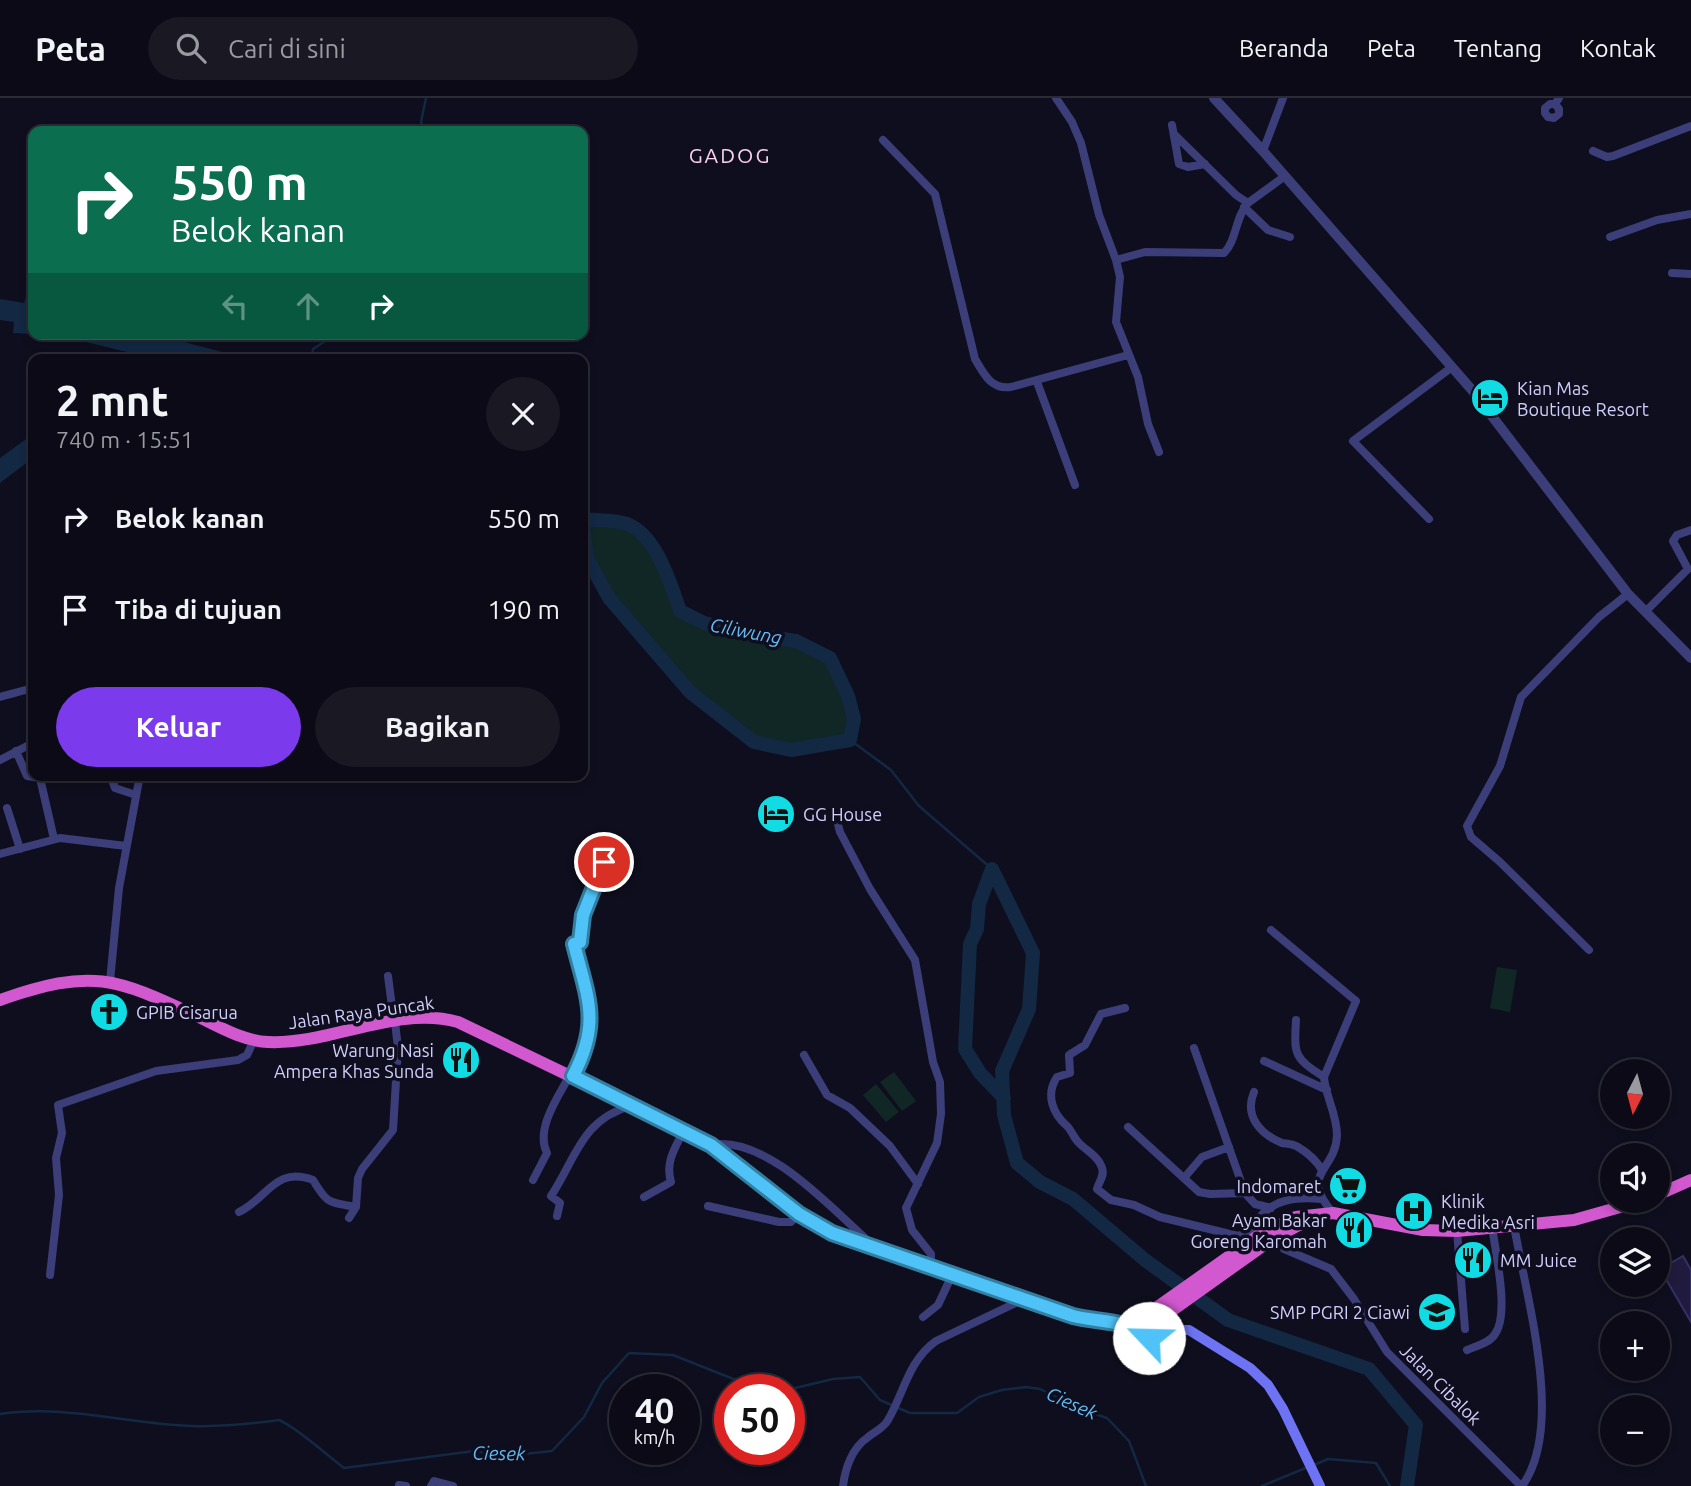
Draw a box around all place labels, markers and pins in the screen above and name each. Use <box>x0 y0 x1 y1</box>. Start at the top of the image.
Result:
hotel icon: Kian Mas Boutique Resort <box>1469 377 1511 419</box>
place label: Kian Mas Boutique Resort <box>1517 378 1649 419</box>
hotel icon: GG House <box>755 793 797 835</box>
place label: GG House <box>803 804 882 824</box>
pin <box>574 832 634 892</box>
church icon: GPIB Cisarua <box>88 991 130 1033</box>
place label: GPIB Cisarua <box>136 1002 238 1022</box>
restaurant icon: Warung Nasi Ampera Khas Sunda <box>440 1039 482 1081</box>
place label: Warung Nasi Ampera Khas Sunda <box>274 1040 434 1081</box>
supermarket icon: Indomaret <box>1327 1165 1369 1207</box>
place label: Indomaret <box>1236 1176 1321 1196</box>
hospital icon: Klinik Medika Asri <box>1393 1190 1435 1232</box>
place label: Klinik Medika Asri <box>1441 1191 1535 1232</box>
restaurant icon: Ayam Bakar Goreng Karomah <box>1333 1209 1375 1251</box>
place label: Ayam Bakar Goreng Karomah <box>1190 1210 1327 1251</box>
restaurant icon: MM Juice <box>1452 1239 1494 1281</box>
place label: MM Juice <box>1500 1250 1577 1270</box>
school or university icon: SMP PGRI 2 Ciawi <box>1416 1291 1458 1333</box>
place label: SMP PGRI 2 Ciawi <box>1270 1302 1410 1322</box>

